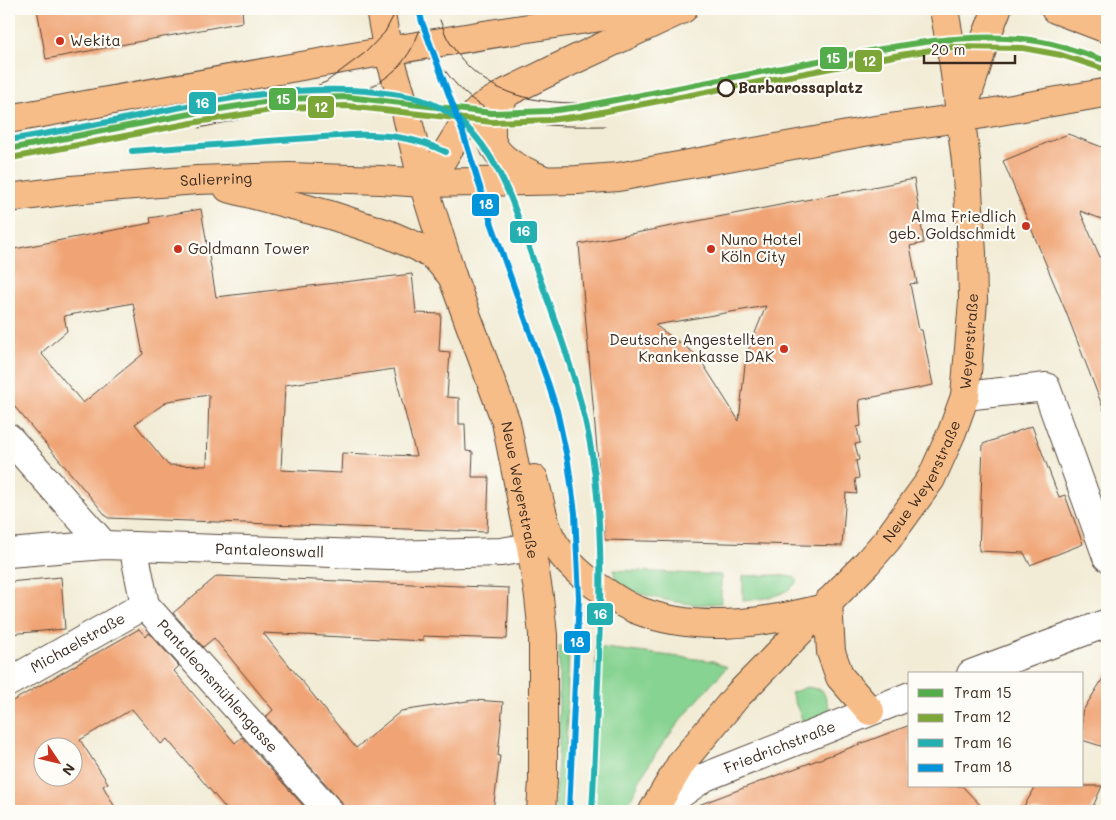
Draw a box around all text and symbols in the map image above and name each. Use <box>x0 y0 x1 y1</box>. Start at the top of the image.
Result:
place label: Wekita <box>70 30 121 50</box>
scale bar <box>924 32 1015 64</box>
marker: Wekita <box>54 35 66 47</box>
text: 20 m <box>931 39 965 59</box>
line badge: 15 <box>819 46 848 70</box>
text: 15 <box>826 48 840 67</box>
line badge: 12 <box>854 49 883 73</box>
text: 12 <box>862 51 876 70</box>
place label: Barbarossaplatz <box>738 77 864 97</box>
marker: Barbarossaplatz <box>717 79 735 97</box>
line badge: 15 <box>268 87 297 111</box>
text: 15 <box>276 89 290 108</box>
line badge: 16 <box>188 91 217 115</box>
text: 16 <box>195 93 209 112</box>
line badge: 12 <box>307 95 335 119</box>
text: 12 <box>314 97 328 116</box>
street label: Salierring <box>179 167 253 190</box>
line badge: 18 <box>471 193 500 217</box>
text: 18 <box>479 194 494 213</box>
place label: Alma Friedlich geb. Goldschmidt <box>889 206 1016 243</box>
line badge: 16 <box>509 220 538 244</box>
marker: Alma Friedlich geb. Goldschmidt <box>1020 220 1032 232</box>
text: 16 <box>516 221 530 240</box>
place label: Nuno Hotel Köln City <box>721 229 802 266</box>
place label: Goldmann Tower <box>188 238 310 258</box>
marker: Goldmann Tower <box>172 243 184 255</box>
marker: Nuno Hotel Köln City <box>705 243 717 255</box>
street label: Weyerstraße <box>955 293 982 390</box>
place label: Deutsche Angestellten Krankenkasse DAK <box>609 329 774 366</box>
marker: Deutsche Angestellten Krankenkasse DAK <box>778 343 790 355</box>
street label: Neue Weyerstraße <box>877 417 964 546</box>
street label: Neue Weyerstraße <box>497 420 544 560</box>
street label: Pantaleonswall <box>215 538 324 562</box>
line badge: 16 <box>586 602 614 626</box>
text: 16 <box>593 604 607 623</box>
street label: Michaelstraße <box>26 607 128 677</box>
street label: Pantaleonsmühlengasse <box>153 615 283 756</box>
line badge: 18 <box>563 630 591 654</box>
text: 18 <box>570 632 585 651</box>
legend <box>908 672 1084 788</box>
text: Tram 15 <box>954 682 1011 702</box>
text: Tram 12 <box>954 706 1011 726</box>
street label: Friedrichstraße <box>721 715 838 778</box>
text: Tram 16 <box>954 732 1012 752</box>
north arrow <box>32 738 82 788</box>
text: Tram 18 <box>954 756 1012 776</box>
text: N <box>58 760 80 780</box>

